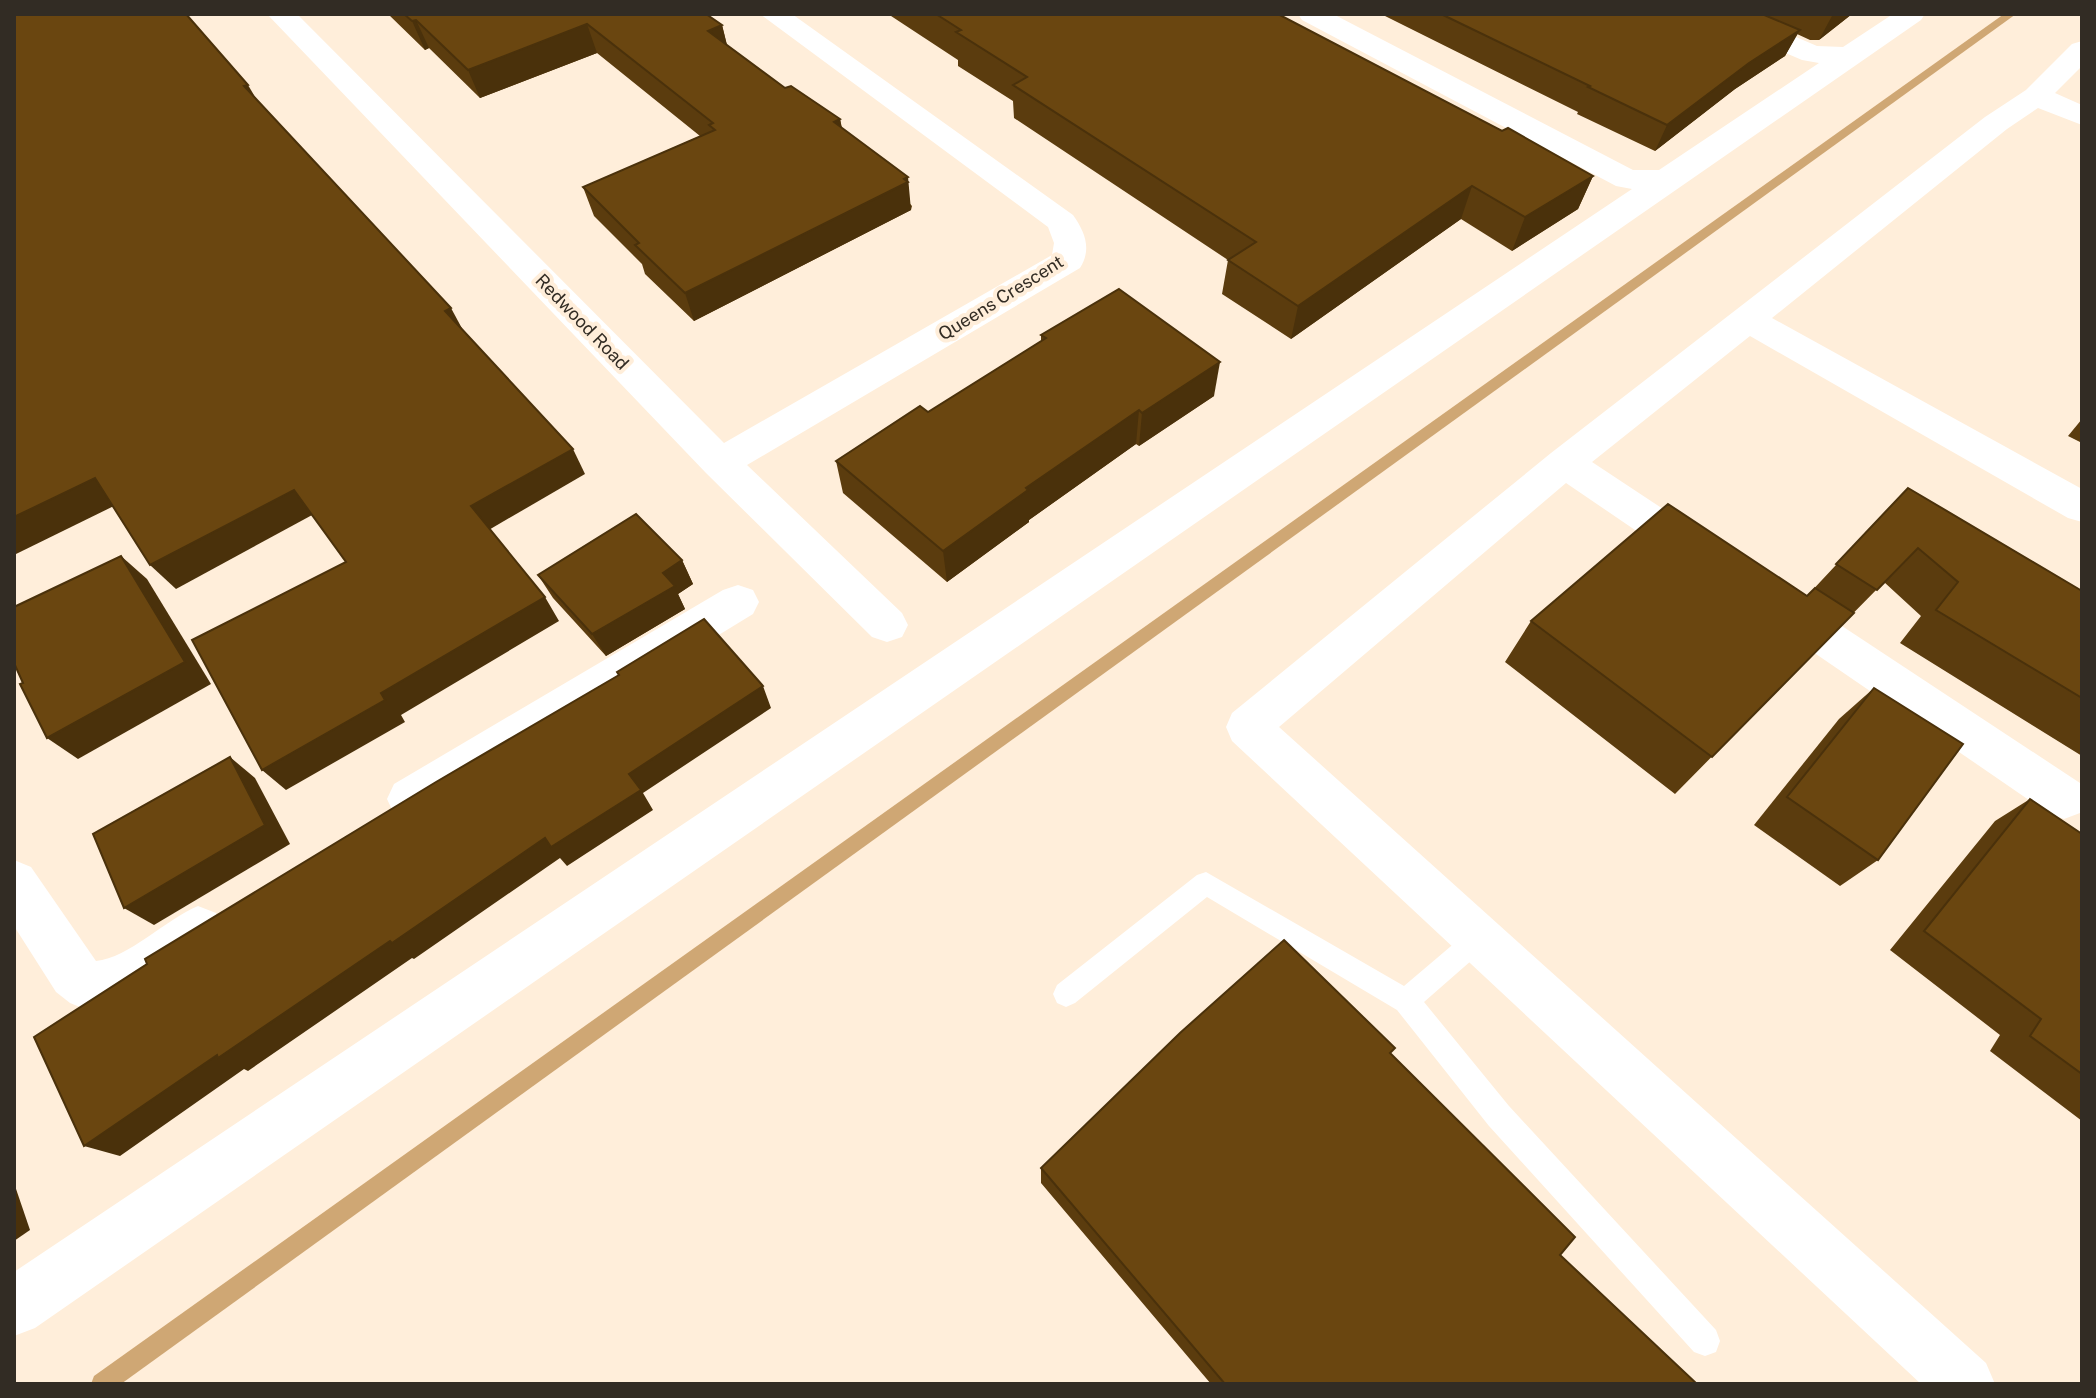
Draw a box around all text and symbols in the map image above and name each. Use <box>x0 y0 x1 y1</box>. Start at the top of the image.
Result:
street label: Queens Crescent <box>934 251 1067 344</box>
street label: Redwood Road <box>531 269 633 374</box>

